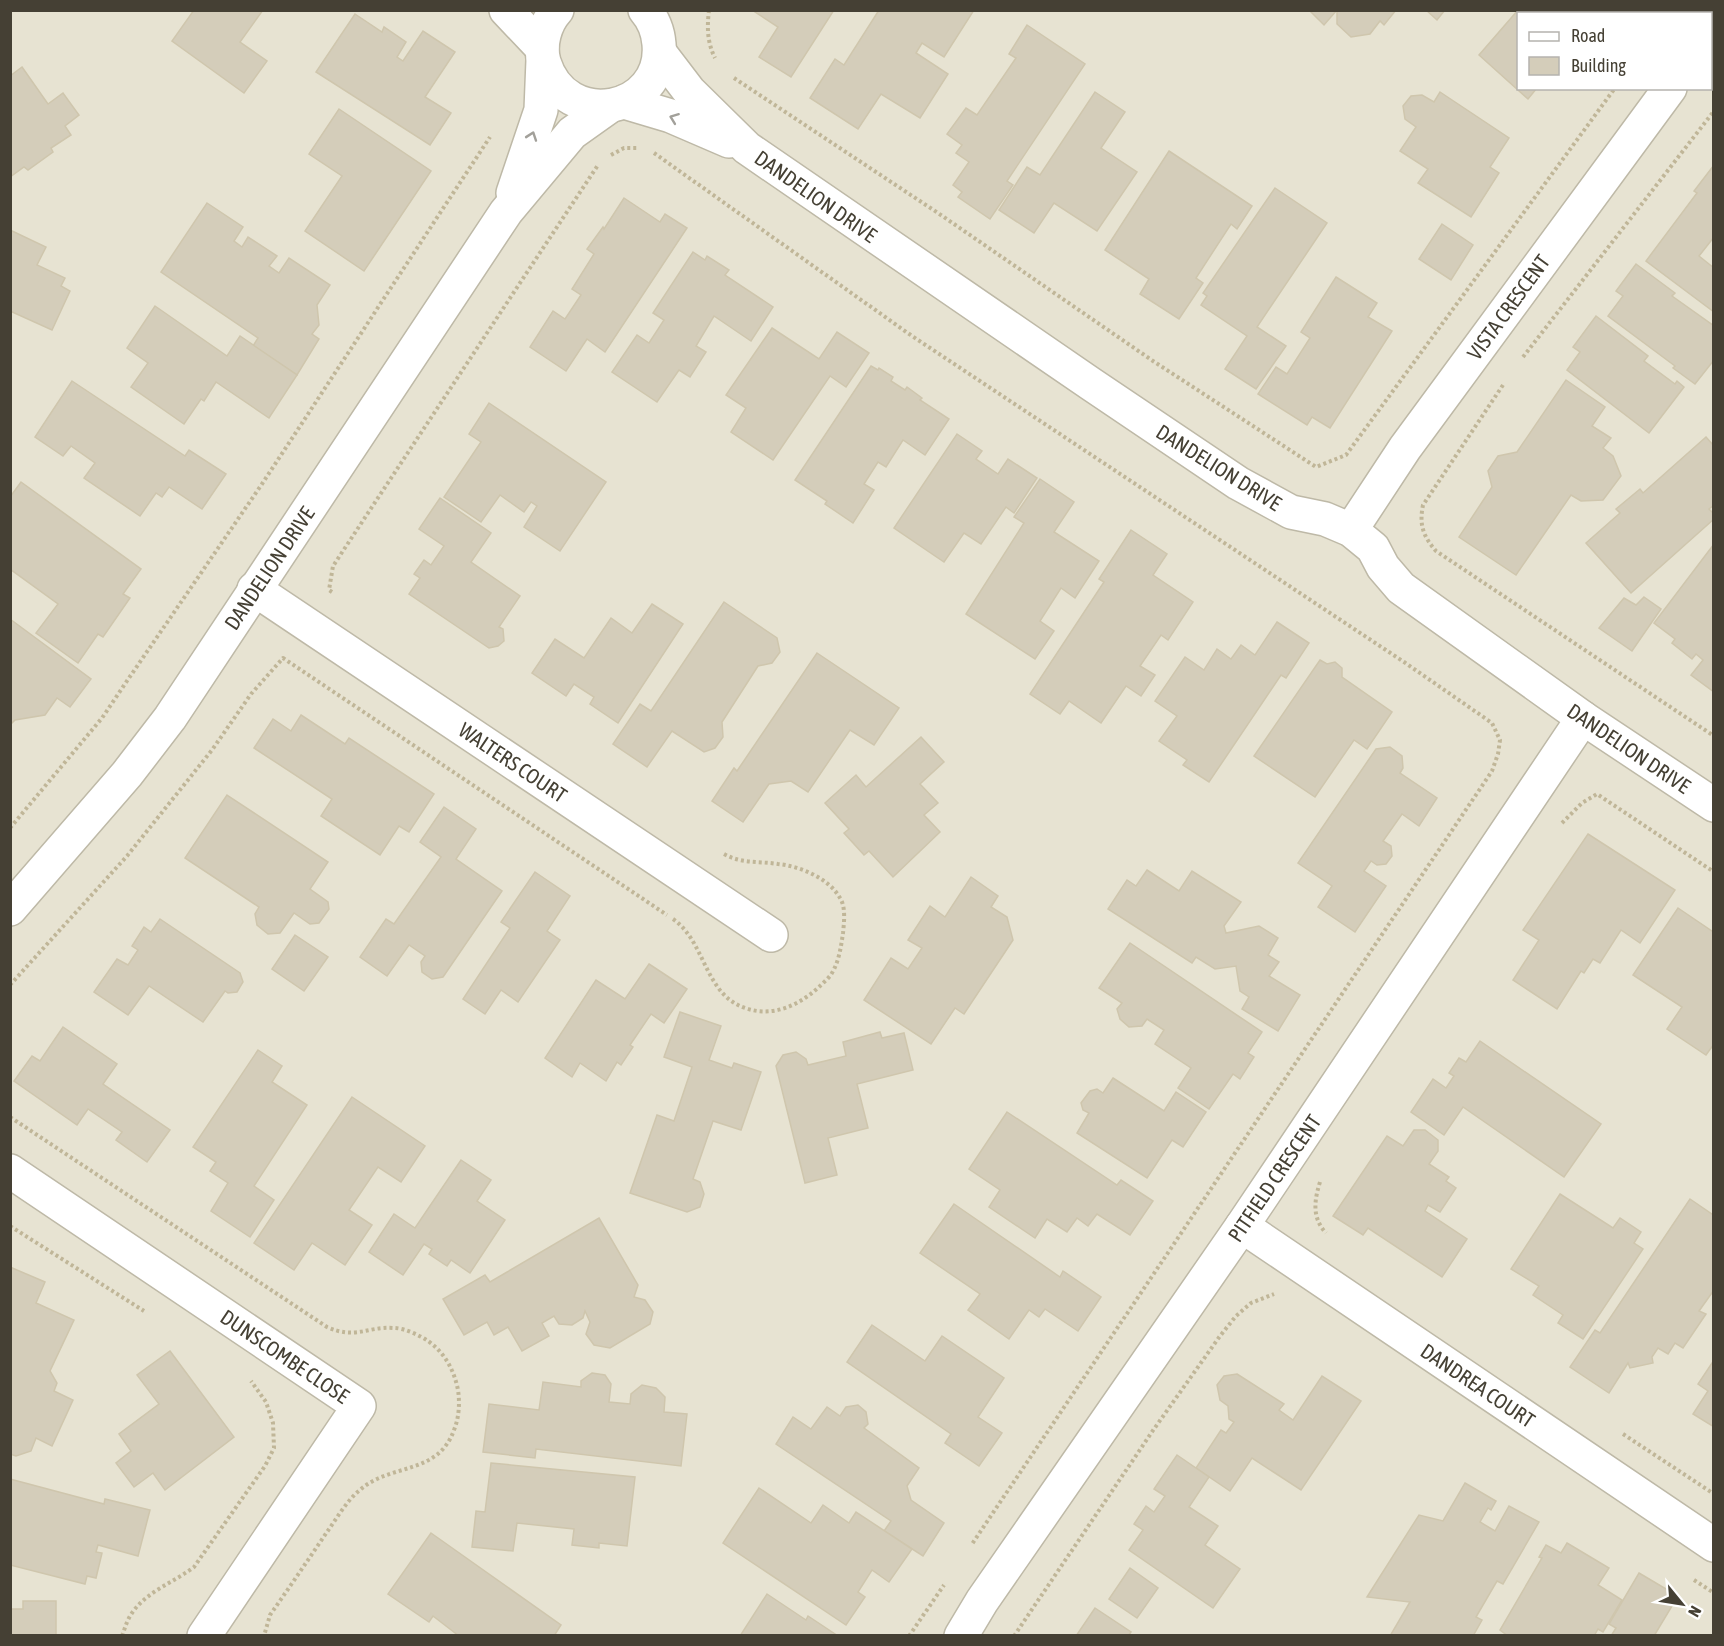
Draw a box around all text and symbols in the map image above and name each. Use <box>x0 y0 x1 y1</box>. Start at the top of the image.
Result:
legend <box>1517 12 1712 90</box>
text: Road <box>1571 25 1605 46</box>
text: Building <box>1571 55 1626 76</box>
one-way arrow <box>669 112 679 125</box>
one-way arrow <box>525 131 538 142</box>
street label: DANDELION DRIVE <box>751 145 881 247</box>
street label: VISTA CRESCENT <box>1462 250 1554 364</box>
street label: DANDELION DRIVE <box>1152 419 1286 515</box>
street label: DANDELION DRIVE <box>219 502 319 634</box>
street label: DANDELION DRIVE <box>1563 698 1695 798</box>
street label: WALTERS COURT <box>454 717 572 807</box>
street label: PITFIELD CRESCENT <box>1223 1110 1325 1246</box>
street label: DUNSCOMBE CLOSE <box>216 1304 354 1408</box>
street label: DANDREA COURT <box>1416 1338 1540 1432</box>
north arrow <box>1652 1574 1712 1634</box>
text: N <box>1685 1603 1705 1620</box>

